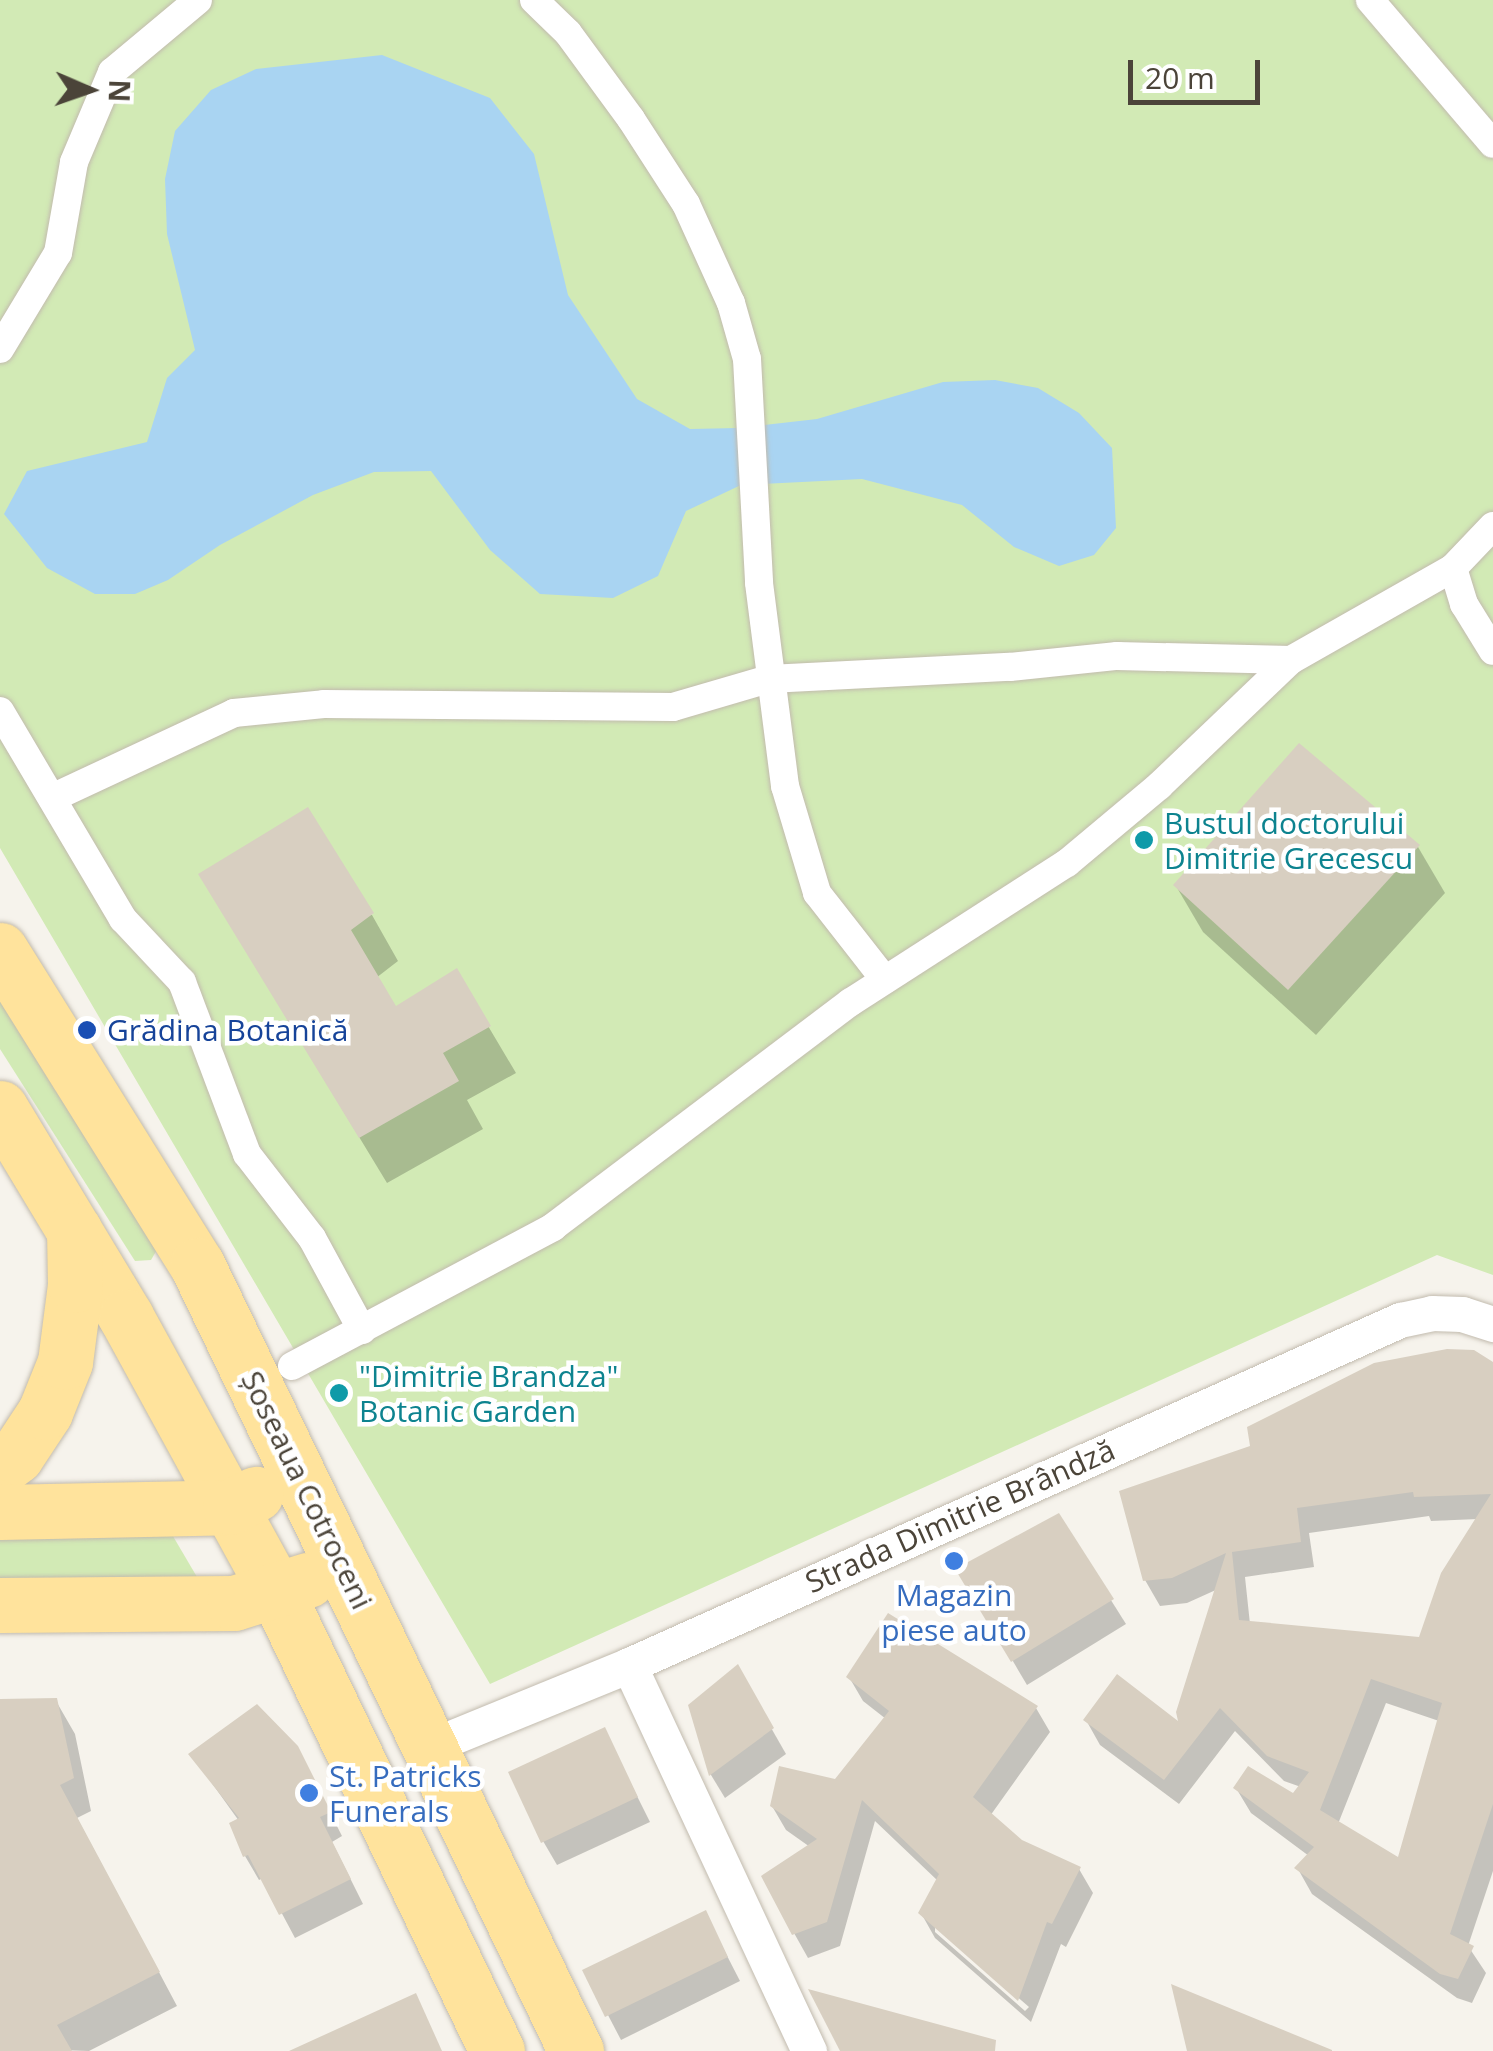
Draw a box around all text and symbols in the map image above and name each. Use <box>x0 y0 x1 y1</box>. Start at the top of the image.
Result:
north arrow <box>40 40 140 140</box>
scale bar <box>1133 40 1266 102</box>
text: 20 m <box>1145 57 1215 98</box>
text: N <box>101 79 139 103</box>
place label: Bustul doctorului Dimitrie Grecescu <box>1164 805 1413 876</box>
marker: Bustul doctorului Dimitrie Grecescu <box>1133 829 1155 851</box>
place label: Grădina Botanică <box>107 1012 348 1048</box>
marker: Grădina Botanică <box>76 1019 98 1041</box>
place label: "Dimitrie Brandza" Botanic Garden <box>359 1358 619 1428</box>
street label: Șoseaua Cotroceni <box>234 1365 380 1615</box>
marker: "Dimitrie Brandza" Botanic Garden <box>328 1382 350 1404</box>
street label: Strada Dimitrie Brândză <box>800 1432 1120 1600</box>
marker: Magazin piese auto <box>943 1550 965 1572</box>
place label: Magazin piese auto <box>881 1577 1027 1648</box>
place label: St. Patricks Funerals <box>329 1758 481 1828</box>
marker: St. Patricks Funerals <box>298 1782 320 1804</box>

